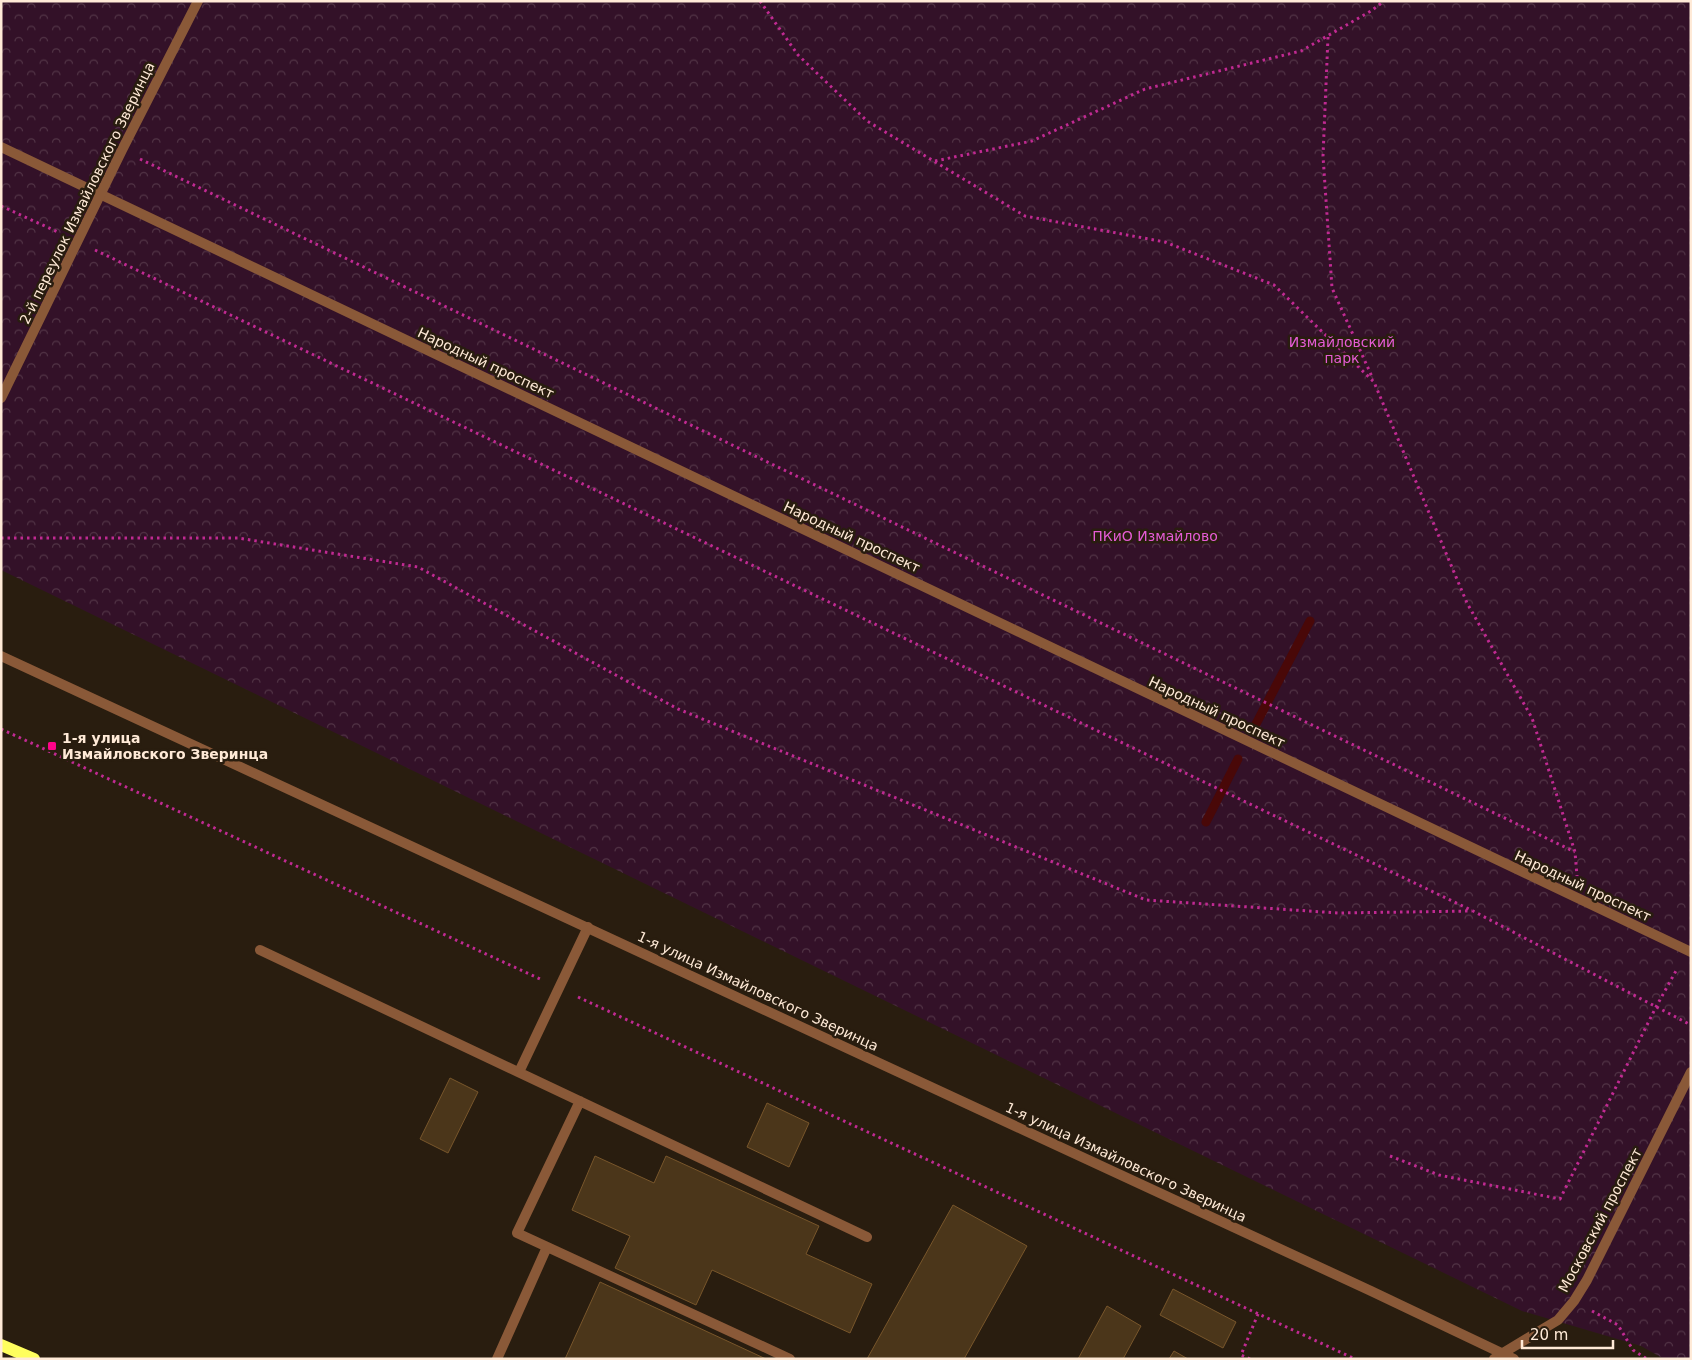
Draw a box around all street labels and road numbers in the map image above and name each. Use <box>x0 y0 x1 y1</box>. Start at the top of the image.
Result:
street label: 2-й переулок Измайловского Зверинца <box>16 59 158 327</box>
street label: Народный проспект <box>415 324 557 402</box>
street label: Народный проспект <box>781 498 923 576</box>
street label: Народный проспект <box>1146 673 1288 751</box>
street label: Народный проспект <box>1512 847 1654 925</box>
street label: 1-я улица Измайловского Зверинца <box>635 928 881 1054</box>
street label: 1-я улица Измайловского Зверинца <box>1003 1099 1249 1225</box>
street label: Московский проспект <box>1555 1145 1645 1295</box>

